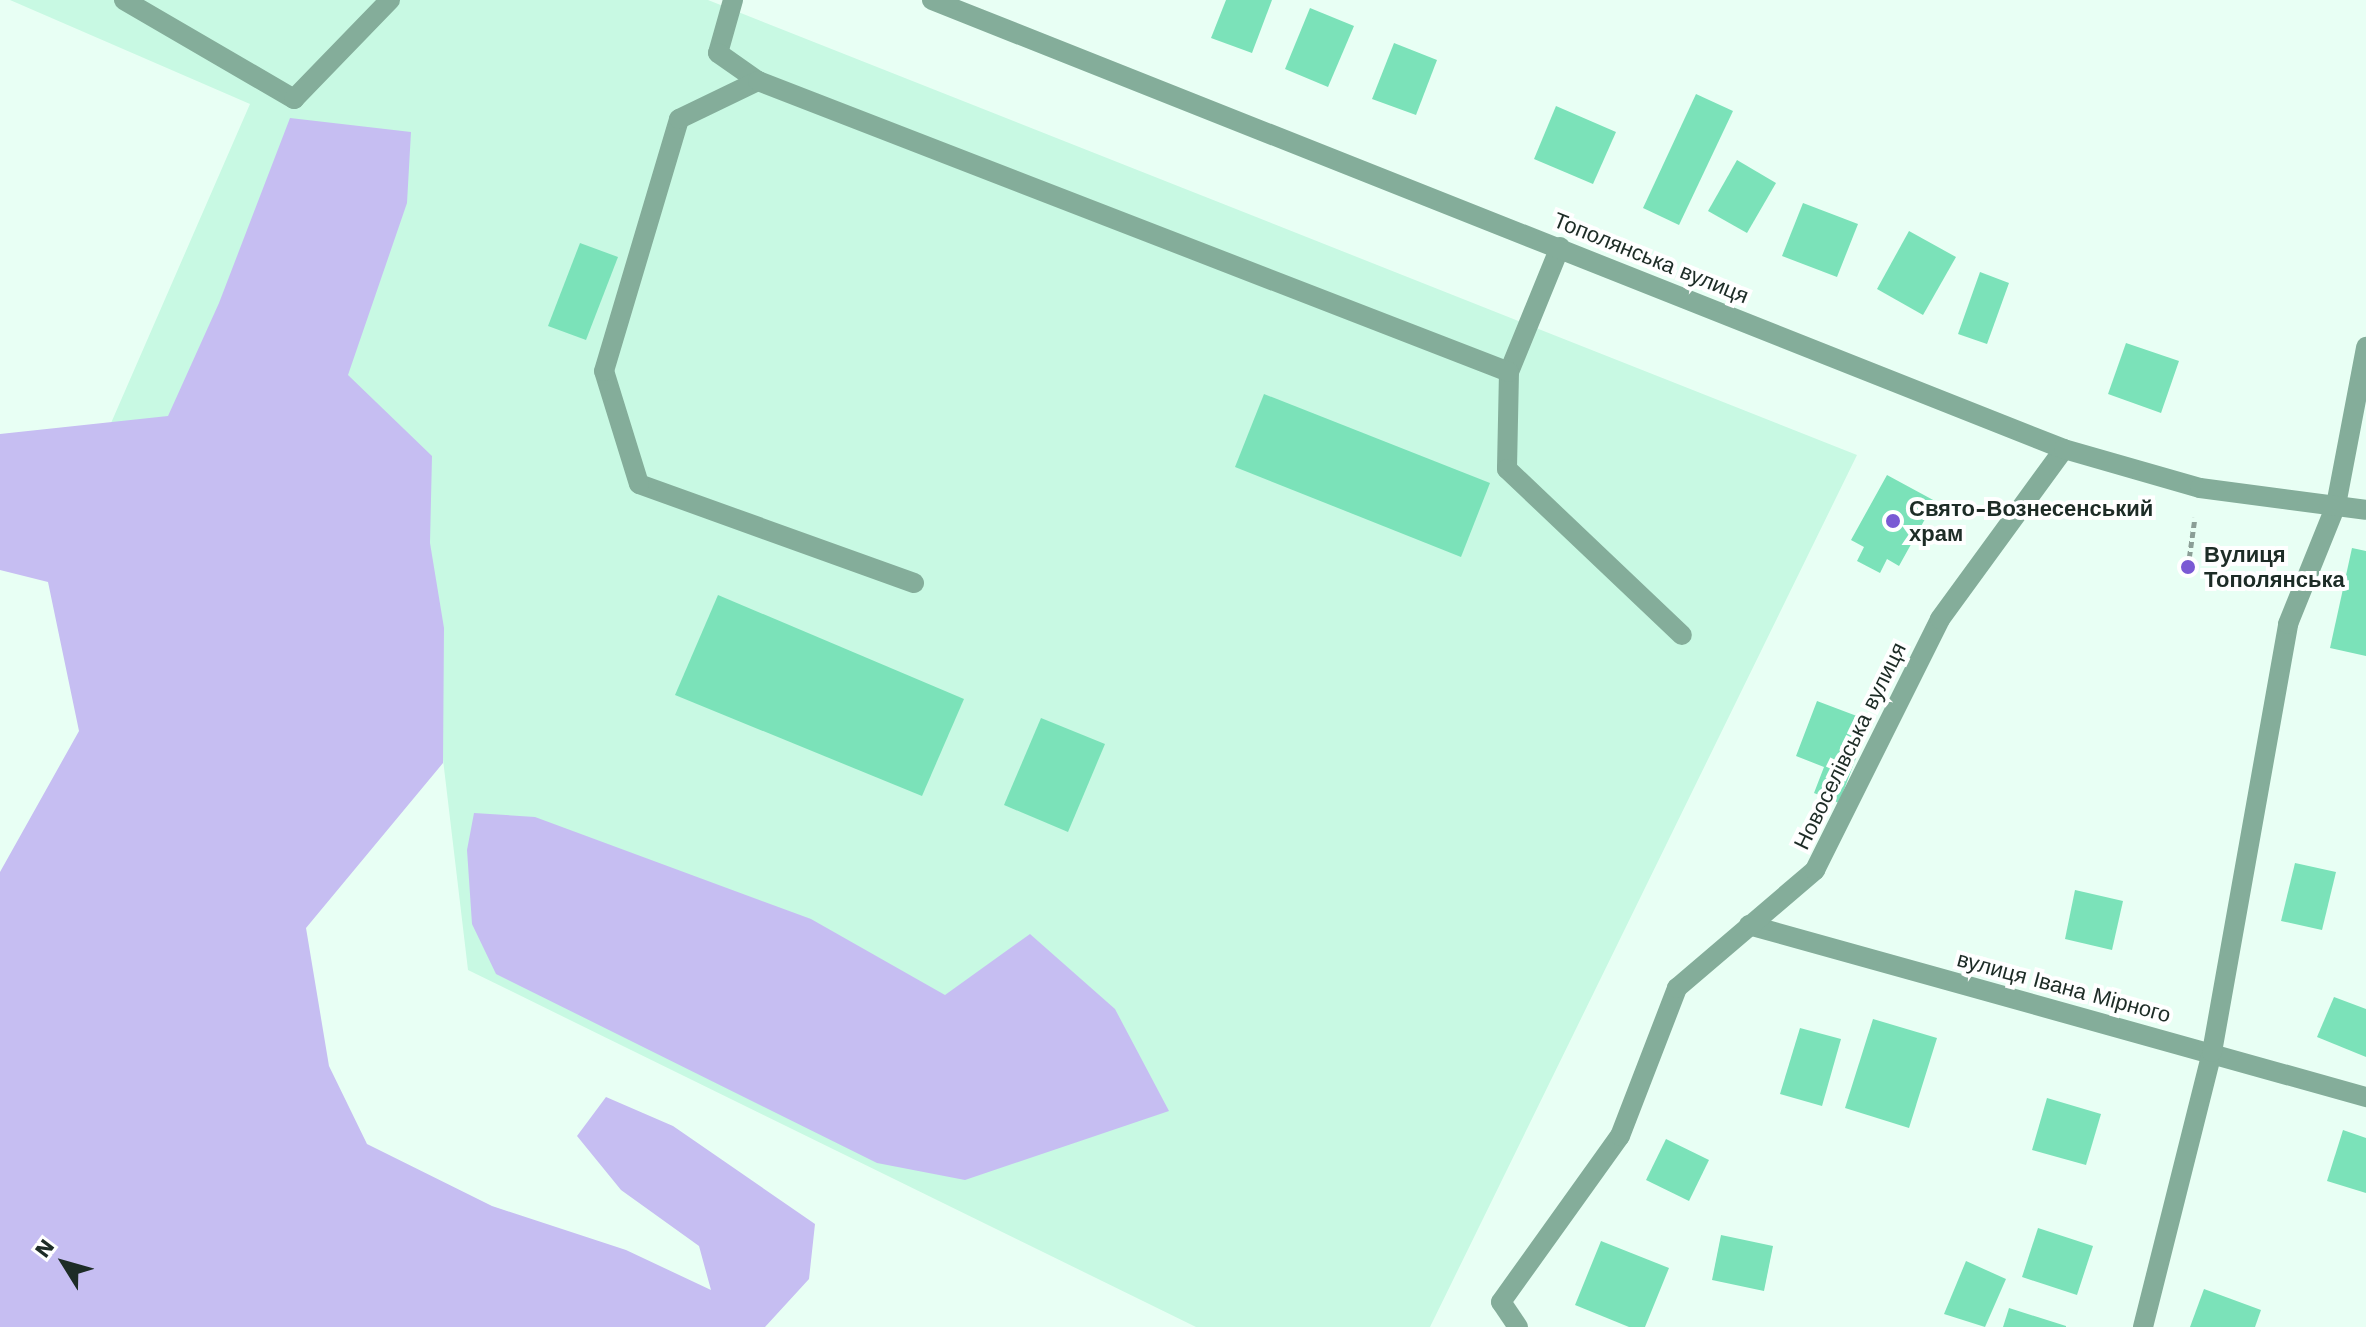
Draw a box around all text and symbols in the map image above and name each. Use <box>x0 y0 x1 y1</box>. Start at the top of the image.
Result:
street label: Тополянська вулиця <box>1550 207 1752 309</box>
place label: Свято-Вознесенський храм <box>1909 495 2153 546</box>
marker: Свято-Вознесенський храм <box>1884 512 1902 530</box>
place label: Вулиця Тополянська <box>2204 541 2345 592</box>
marker: Вулиця Тополянська <box>2179 558 2197 576</box>
street label: Новоселівська вулиця <box>1788 638 1912 854</box>
street label: вулиця Івана Мірного <box>1954 946 2174 1028</box>
north arrow <box>24 1223 104 1303</box>
text: N <box>30 1234 59 1262</box>

